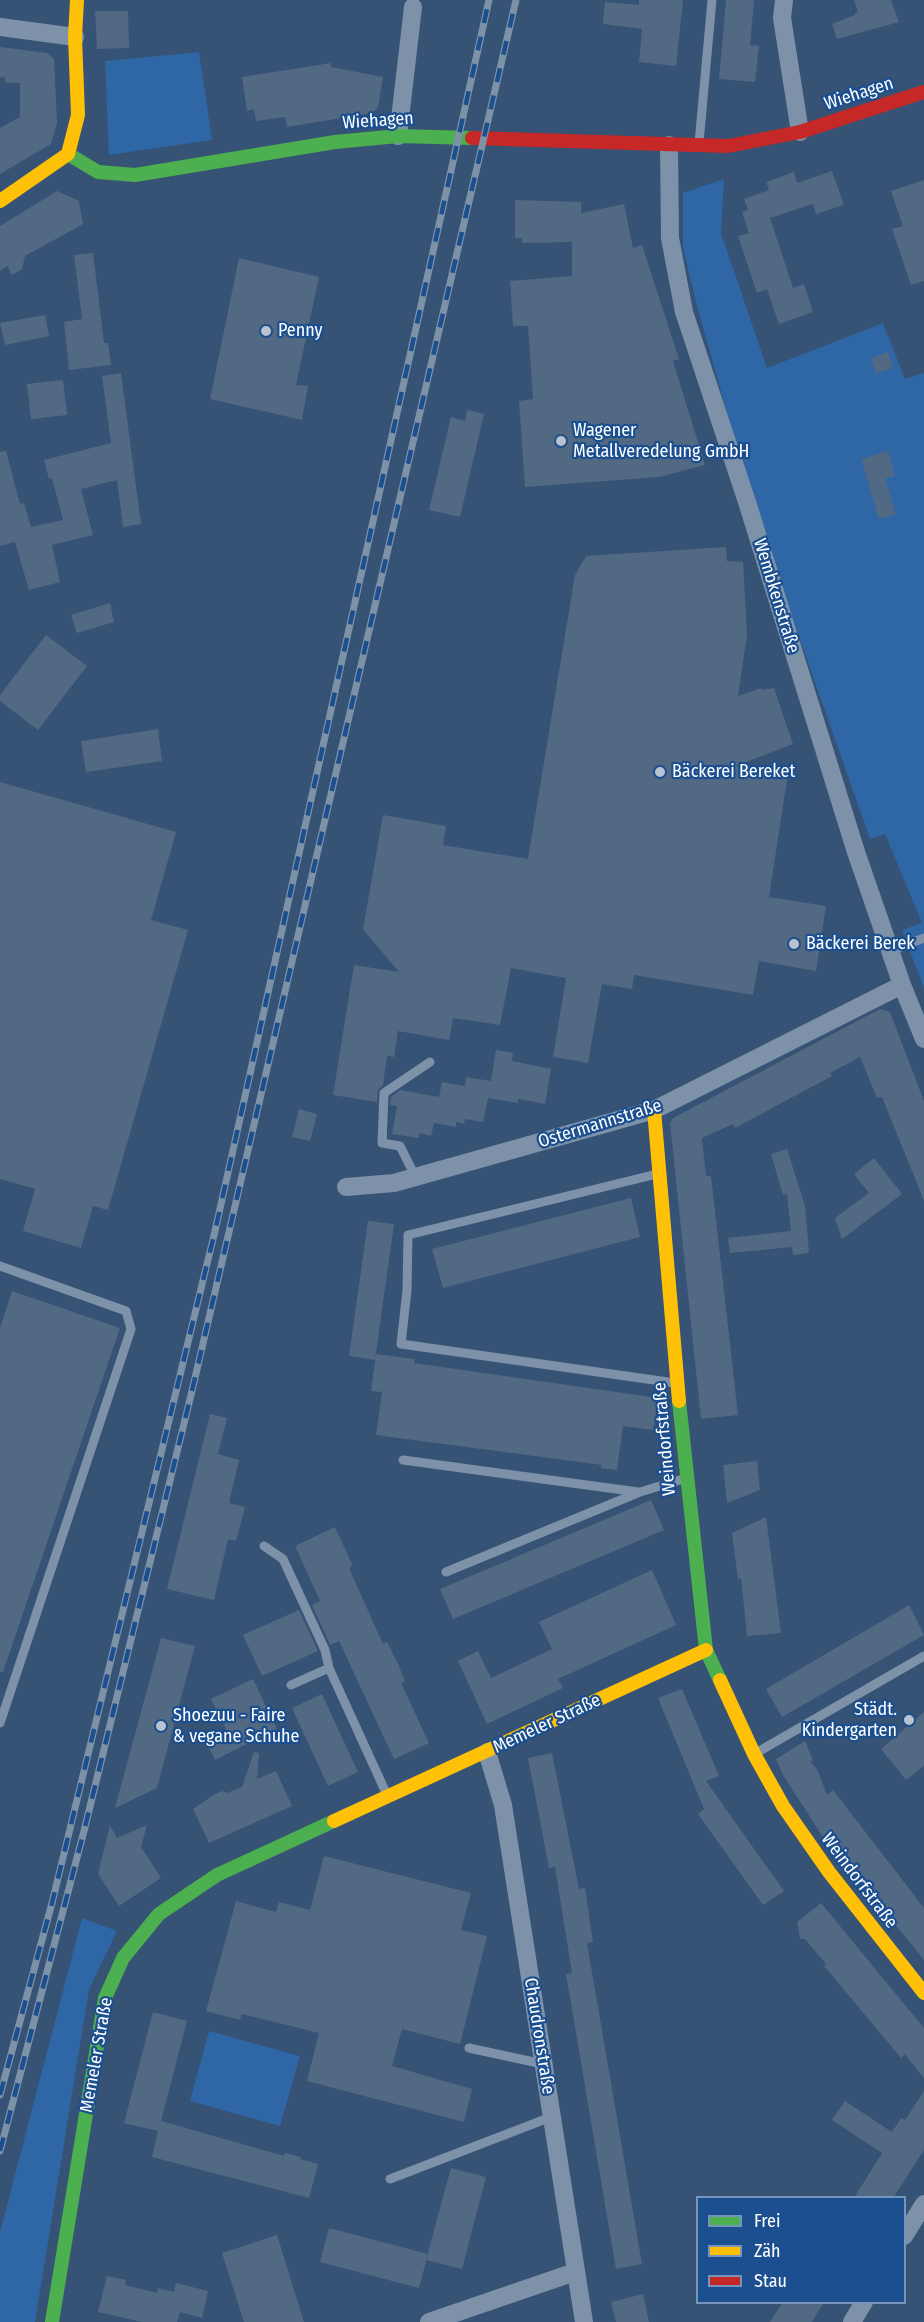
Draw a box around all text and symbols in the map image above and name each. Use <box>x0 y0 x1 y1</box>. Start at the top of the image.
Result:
street label: Wiehagen <box>822 73 896 115</box>
street label: Wiehagen <box>342 108 414 134</box>
place label: Penny <box>278 320 323 342</box>
marker: Penny <box>259 324 273 338</box>
place label: Wagener Metallveredelung GmbH <box>573 420 749 462</box>
marker: Wagener Metallveredelung GmbH <box>554 434 568 448</box>
street label: Wembkenstraße <box>748 536 804 656</box>
place label: Bäckerei Bereket <box>672 761 795 783</box>
marker: Bäckerei Bereket <box>653 765 667 779</box>
place label: Bäckerei Berek <box>806 933 915 955</box>
marker: Bäckerei Berek <box>787 937 801 951</box>
street label: Ostermannstraße <box>536 1095 664 1153</box>
street label: Weindorfstraße <box>649 1381 681 1497</box>
street label: Memeler Straße <box>490 1690 604 1758</box>
place label: Städt. Kindergarten <box>802 1699 897 1742</box>
place label: Shoezuu - Faire & vegane Schuhe <box>173 1705 299 1748</box>
marker: Städt. Kindergarten <box>902 1713 916 1727</box>
marker: Shoezuu - Faire & vegane Schuhe <box>154 1719 168 1733</box>
street label: Weindorfstraße <box>816 1829 902 1933</box>
street label: Chaudronstraße <box>519 1976 559 2096</box>
street label: Memeler Straße <box>76 1996 118 2114</box>
legend <box>696 2196 906 2304</box>
text: Frei <box>754 2210 780 2232</box>
text: Zäh <box>754 2240 781 2262</box>
text: Stau <box>754 2270 787 2292</box>

